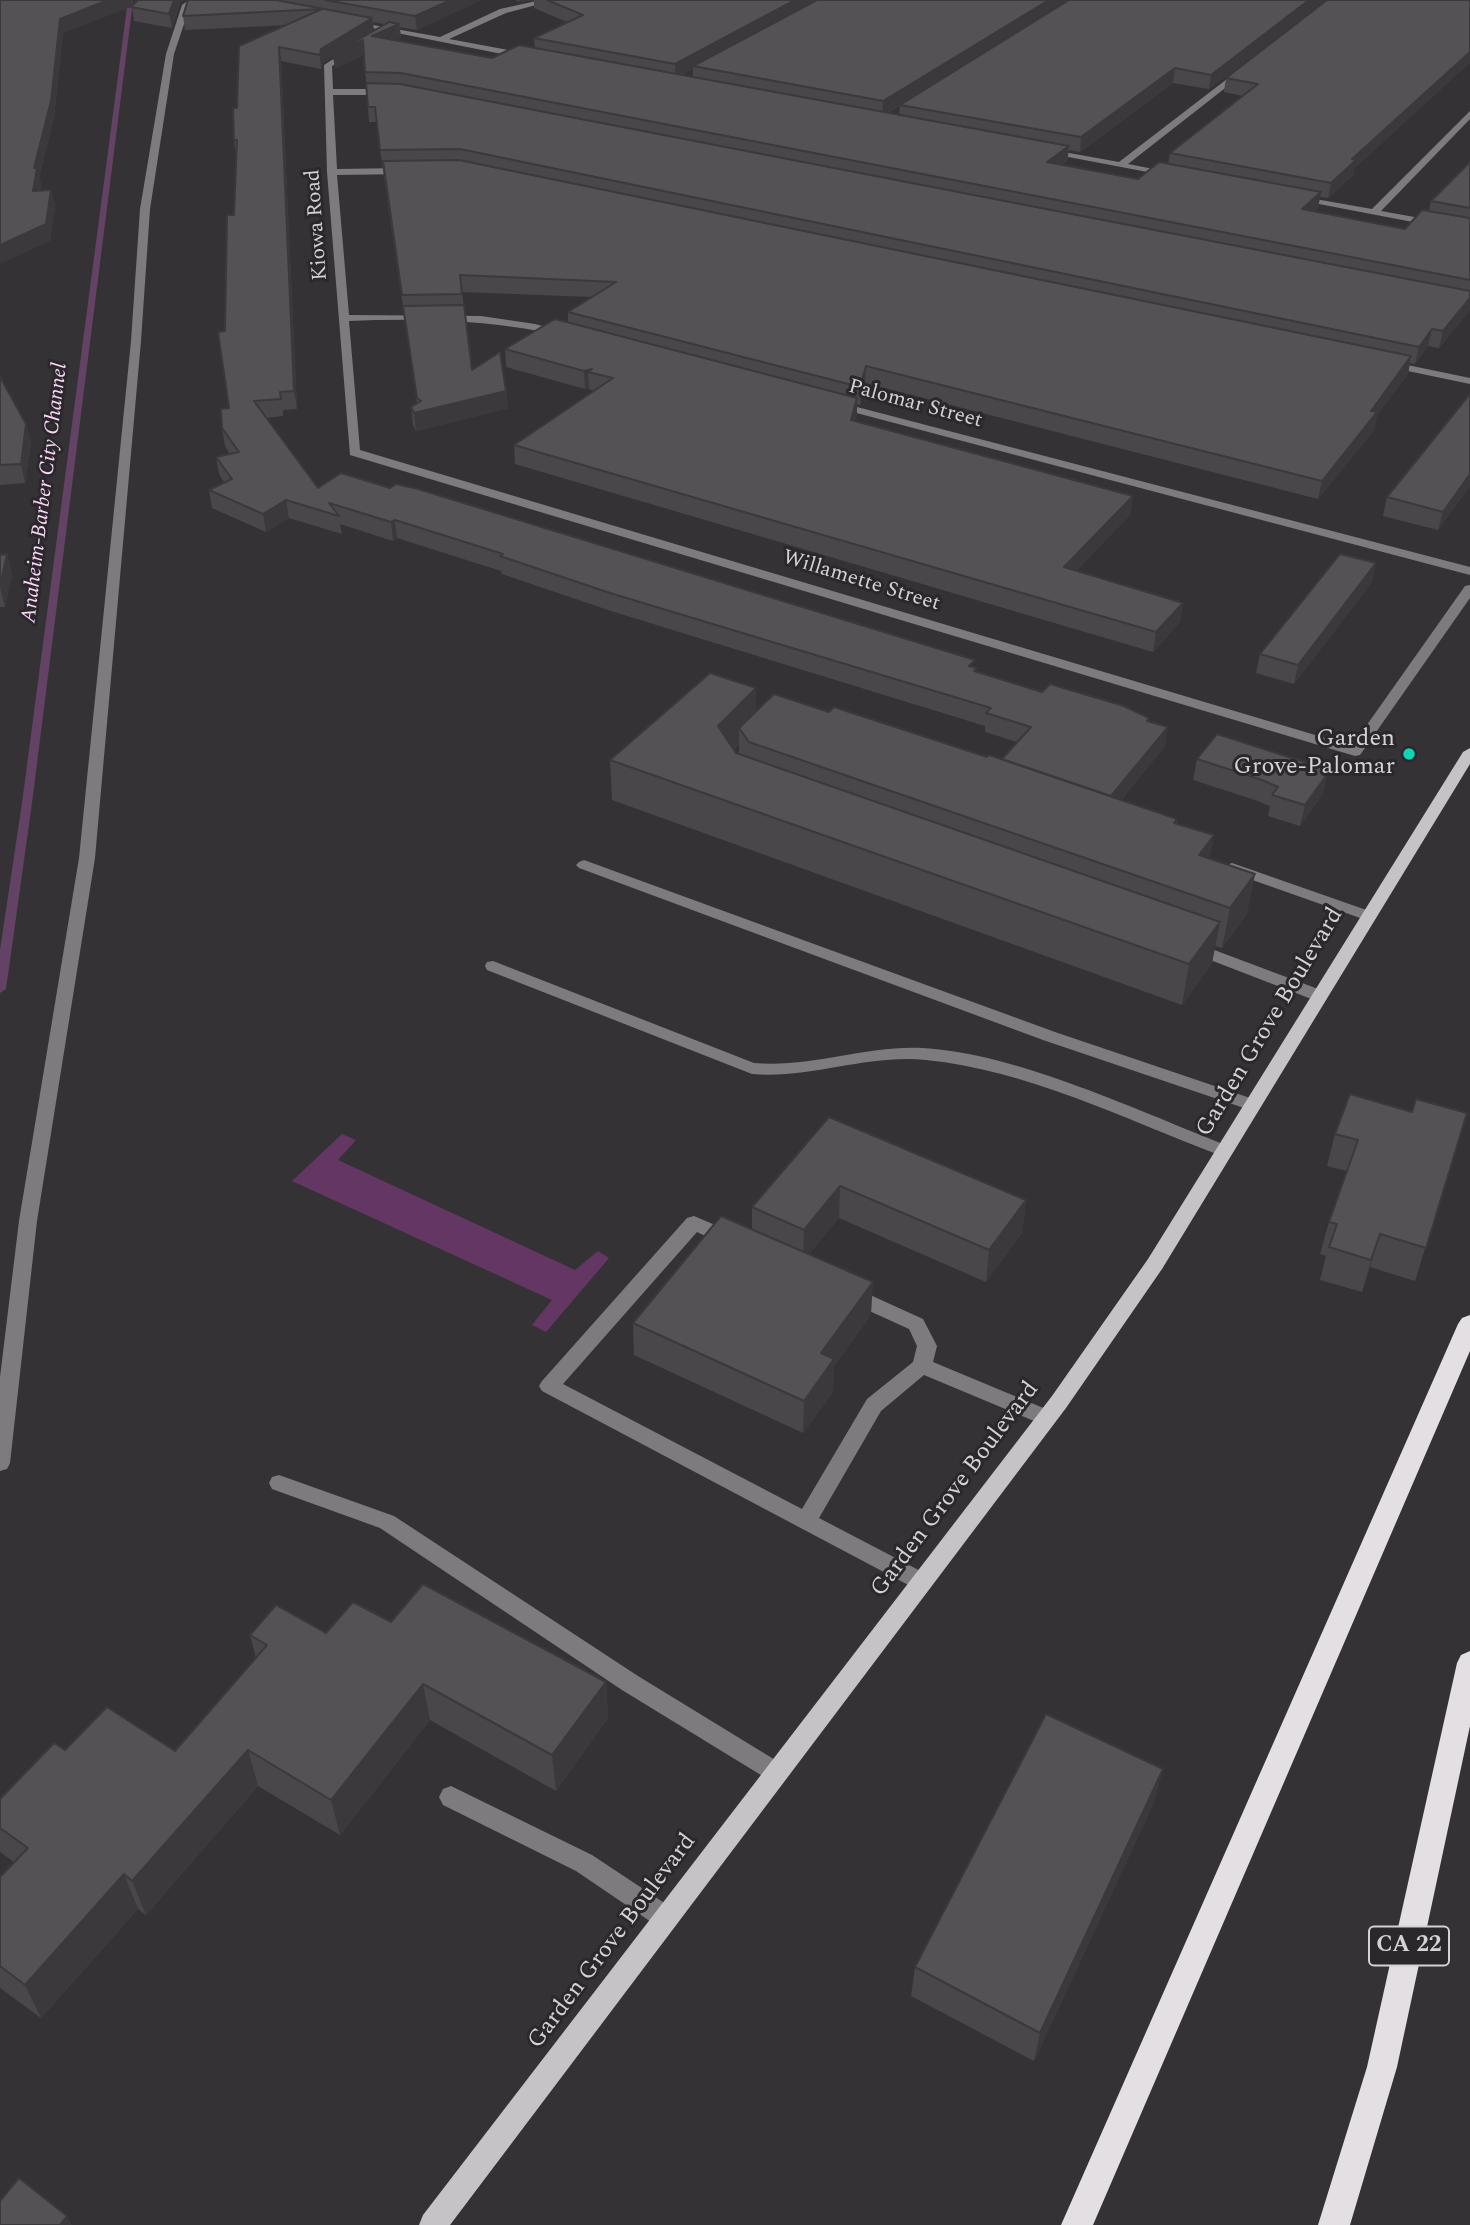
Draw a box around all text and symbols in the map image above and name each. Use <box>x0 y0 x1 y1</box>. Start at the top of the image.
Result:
street label: Kiowa Road <box>302 169 334 281</box>
water label: Anaheim-Barber City Channel <box>18 362 74 624</box>
street label: Palomar Street <box>845 375 985 435</box>
street label: Willamette Street <box>779 546 943 618</box>
place label: Garden Grove-Palomar <box>1233 726 1395 782</box>
marker: Garden Grove-Palomar <box>1401 746 1417 762</box>
street label: Garden Grove Boulevard <box>1191 903 1351 1143</box>
street label: Garden Grove Boulevard <box>866 1377 1046 1603</box>
street label: Garden Grove Boulevard <box>523 1829 703 2055</box>
road number: CA 22 <box>1369 1926 1449 1966</box>

